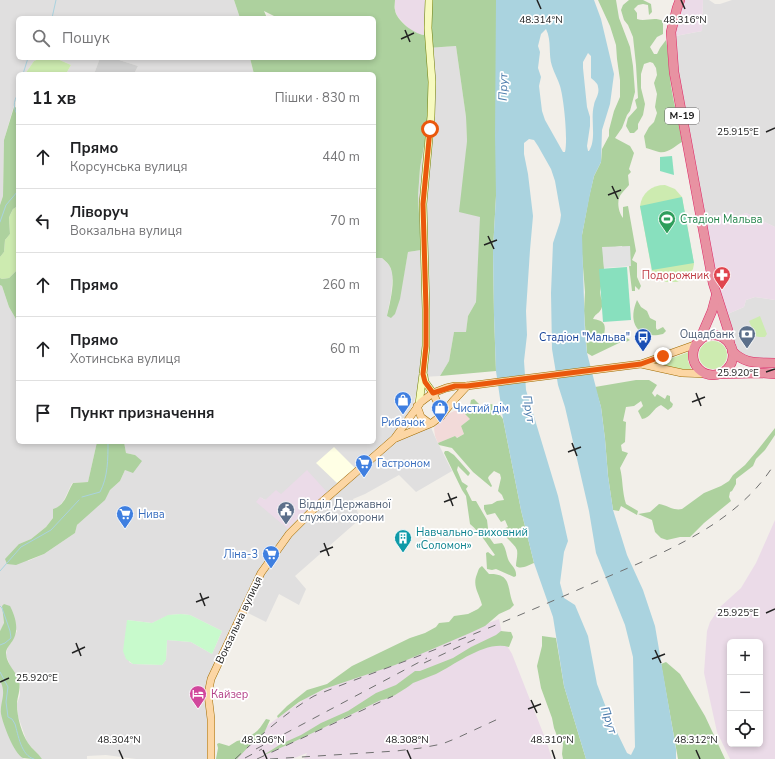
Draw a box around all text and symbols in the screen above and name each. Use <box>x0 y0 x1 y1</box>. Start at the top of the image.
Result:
text: 48.314°N <box>519 13 563 27</box>
text: 48.316°N <box>663 13 707 27</box>
search box <box>16 16 376 60</box>
icon: search <box>30 27 52 49</box>
text: Пошук <box>62 28 110 48</box>
water label: Прут <box>495 72 511 101</box>
text: 11 хв <box>32 87 76 110</box>
text: Пішки · 830 m <box>275 89 360 107</box>
road number: М-19 <box>665 108 699 124</box>
route start <box>421 120 439 138</box>
text: 25.915°E <box>717 125 759 139</box>
text: Прямо <box>70 138 118 158</box>
icon: ahead <box>32 146 54 168</box>
text: 440 m <box>322 148 360 166</box>
text: Корсунська вулиця <box>70 158 188 176</box>
text: Ліворуч <box>70 202 129 222</box>
sports icon: Стадіон Мальва <box>657 209 677 234</box>
icon: left <box>32 210 54 232</box>
text: 70 m <box>330 212 360 230</box>
place label: Стадіон Мальва <box>680 212 762 227</box>
text: Вокзальна вулиця <box>70 222 182 240</box>
pharmacy icon: Подорожник <box>712 265 732 290</box>
place label: Подорожник <box>642 268 709 283</box>
icon: ahead <box>32 274 54 296</box>
text: Прямо <box>70 275 118 295</box>
text: 260 m <box>322 276 360 294</box>
bank icon: Ощадбанк <box>737 324 757 349</box>
bus stop icon: Стадіон "Мальва" <box>633 327 653 352</box>
place label: Ощадбанк <box>680 327 734 342</box>
text: Прямо <box>70 330 118 350</box>
place label: Стадіон "Мальва" <box>539 330 630 345</box>
icon: ahead <box>32 338 54 360</box>
text: 60 m <box>330 340 360 358</box>
route end <box>654 347 672 365</box>
text: Хотинська вулиця <box>70 350 180 368</box>
text: 25.920°E <box>717 366 759 380</box>
shop icon: Рибачок <box>393 390 413 415</box>
water label: Прут <box>519 394 539 425</box>
shop icon: Чистий дім <box>430 398 450 423</box>
place label: Чистий дім <box>453 401 509 416</box>
icon: arrive <box>32 402 54 424</box>
text: Пункт призначення <box>70 403 215 423</box>
place label: Рибачок <box>381 415 425 430</box>
supermarket icon: Гастроном <box>354 453 374 478</box>
place label: Гастроном <box>377 456 430 471</box>
place label: Відділ Державної служби охорони <box>299 497 391 525</box>
public building icon: Відділ Державної служби охорони <box>276 500 296 525</box>
supermarket icon: Нива <box>115 504 135 529</box>
place label: Нива <box>138 507 165 522</box>
place label: Навчально-виховний «Соломон» <box>416 525 528 553</box>
building icon: Навчально-виховний «Соломон» <box>393 528 413 553</box>
supermarket icon: Ліна-3 <box>261 544 281 569</box>
place label: Ліна-3 <box>224 547 258 562</box>
street label: Вокзальна вулиця <box>212 574 266 666</box>
text: 25.925°E <box>717 606 759 620</box>
map controls <box>727 639 763 747</box>
button: + <box>727 639 763 675</box>
text: 25.920°E <box>16 671 58 685</box>
button: − <box>727 675 763 711</box>
hotel icon: Кайзер <box>188 684 208 709</box>
place label: Кайзер <box>211 687 248 702</box>
water label: Прут <box>597 704 621 736</box>
button: locate <box>727 711 763 747</box>
text: 48.304°N <box>97 733 141 747</box>
text: 48.306°N <box>241 733 285 747</box>
text: 48.308°N <box>385 733 429 747</box>
text: 48.310°N <box>530 733 574 747</box>
text: 48.312°N <box>674 733 718 747</box>

